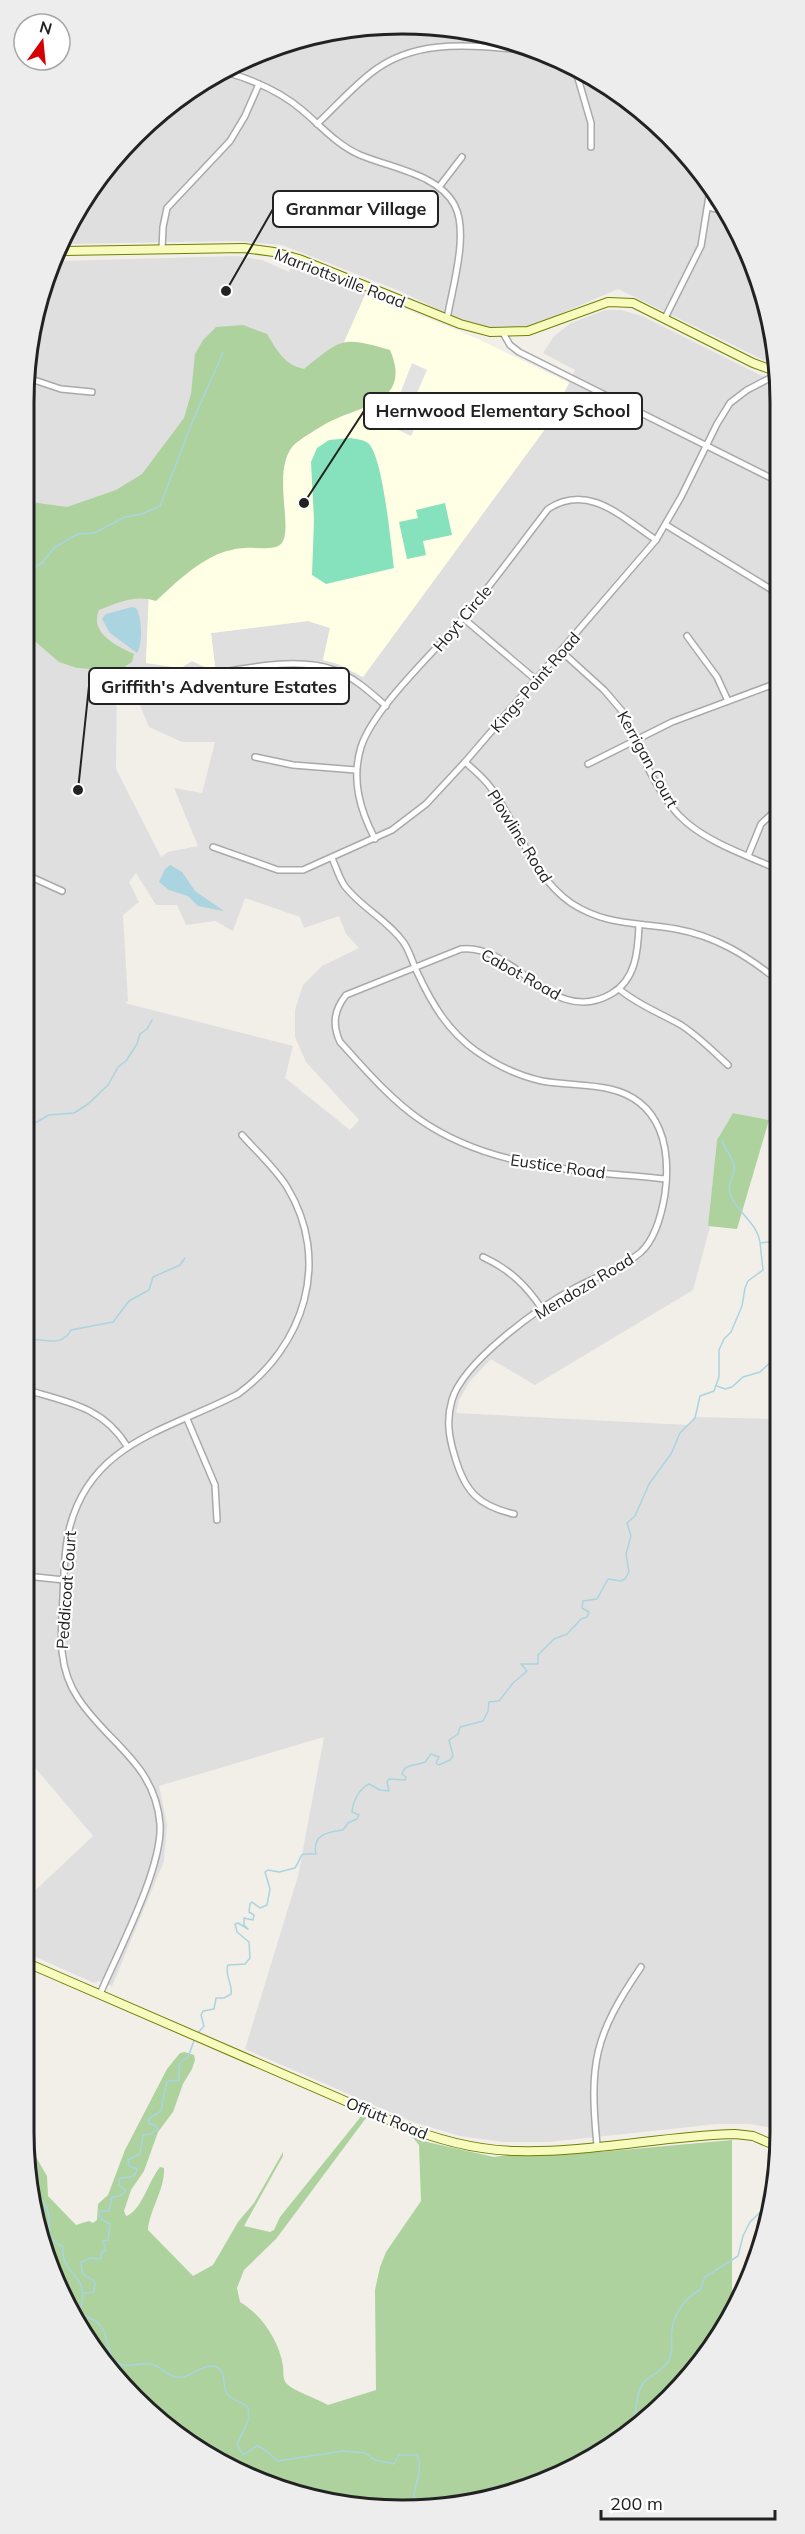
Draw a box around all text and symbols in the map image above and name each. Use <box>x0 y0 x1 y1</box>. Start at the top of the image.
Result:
north arrow <box>12 12 72 72</box>
text: N <box>37 16 54 39</box>
callout: Granmar Village <box>273 191 438 227</box>
text: Granmar Village <box>286 197 427 220</box>
street label: Marriottsville Road <box>272 244 408 312</box>
callout: Hernwood Elementary School <box>364 393 642 429</box>
text: Hernwood Elementary School <box>376 399 630 422</box>
street label: Hoyt Circle <box>428 581 496 655</box>
street label: Kings Point Road <box>486 628 584 736</box>
callout: Griffith's Adventure Estates <box>89 668 349 704</box>
text: Griffith's Adventure Estates <box>101 675 337 698</box>
street label: Kerrigan Court <box>613 707 683 811</box>
street label: Plowline Road <box>483 786 557 886</box>
street label: Cabot Road <box>478 944 564 1004</box>
street label: Eustice Road <box>509 1149 607 1183</box>
street label: Mendoza Road <box>531 1249 637 1323</box>
street label: Peddicoat Court <box>52 1530 80 1650</box>
street label: Offutt Road <box>343 2093 431 2143</box>
scale bar <box>601 2483 775 2521</box>
text: 200 m <box>610 2492 663 2515</box>

